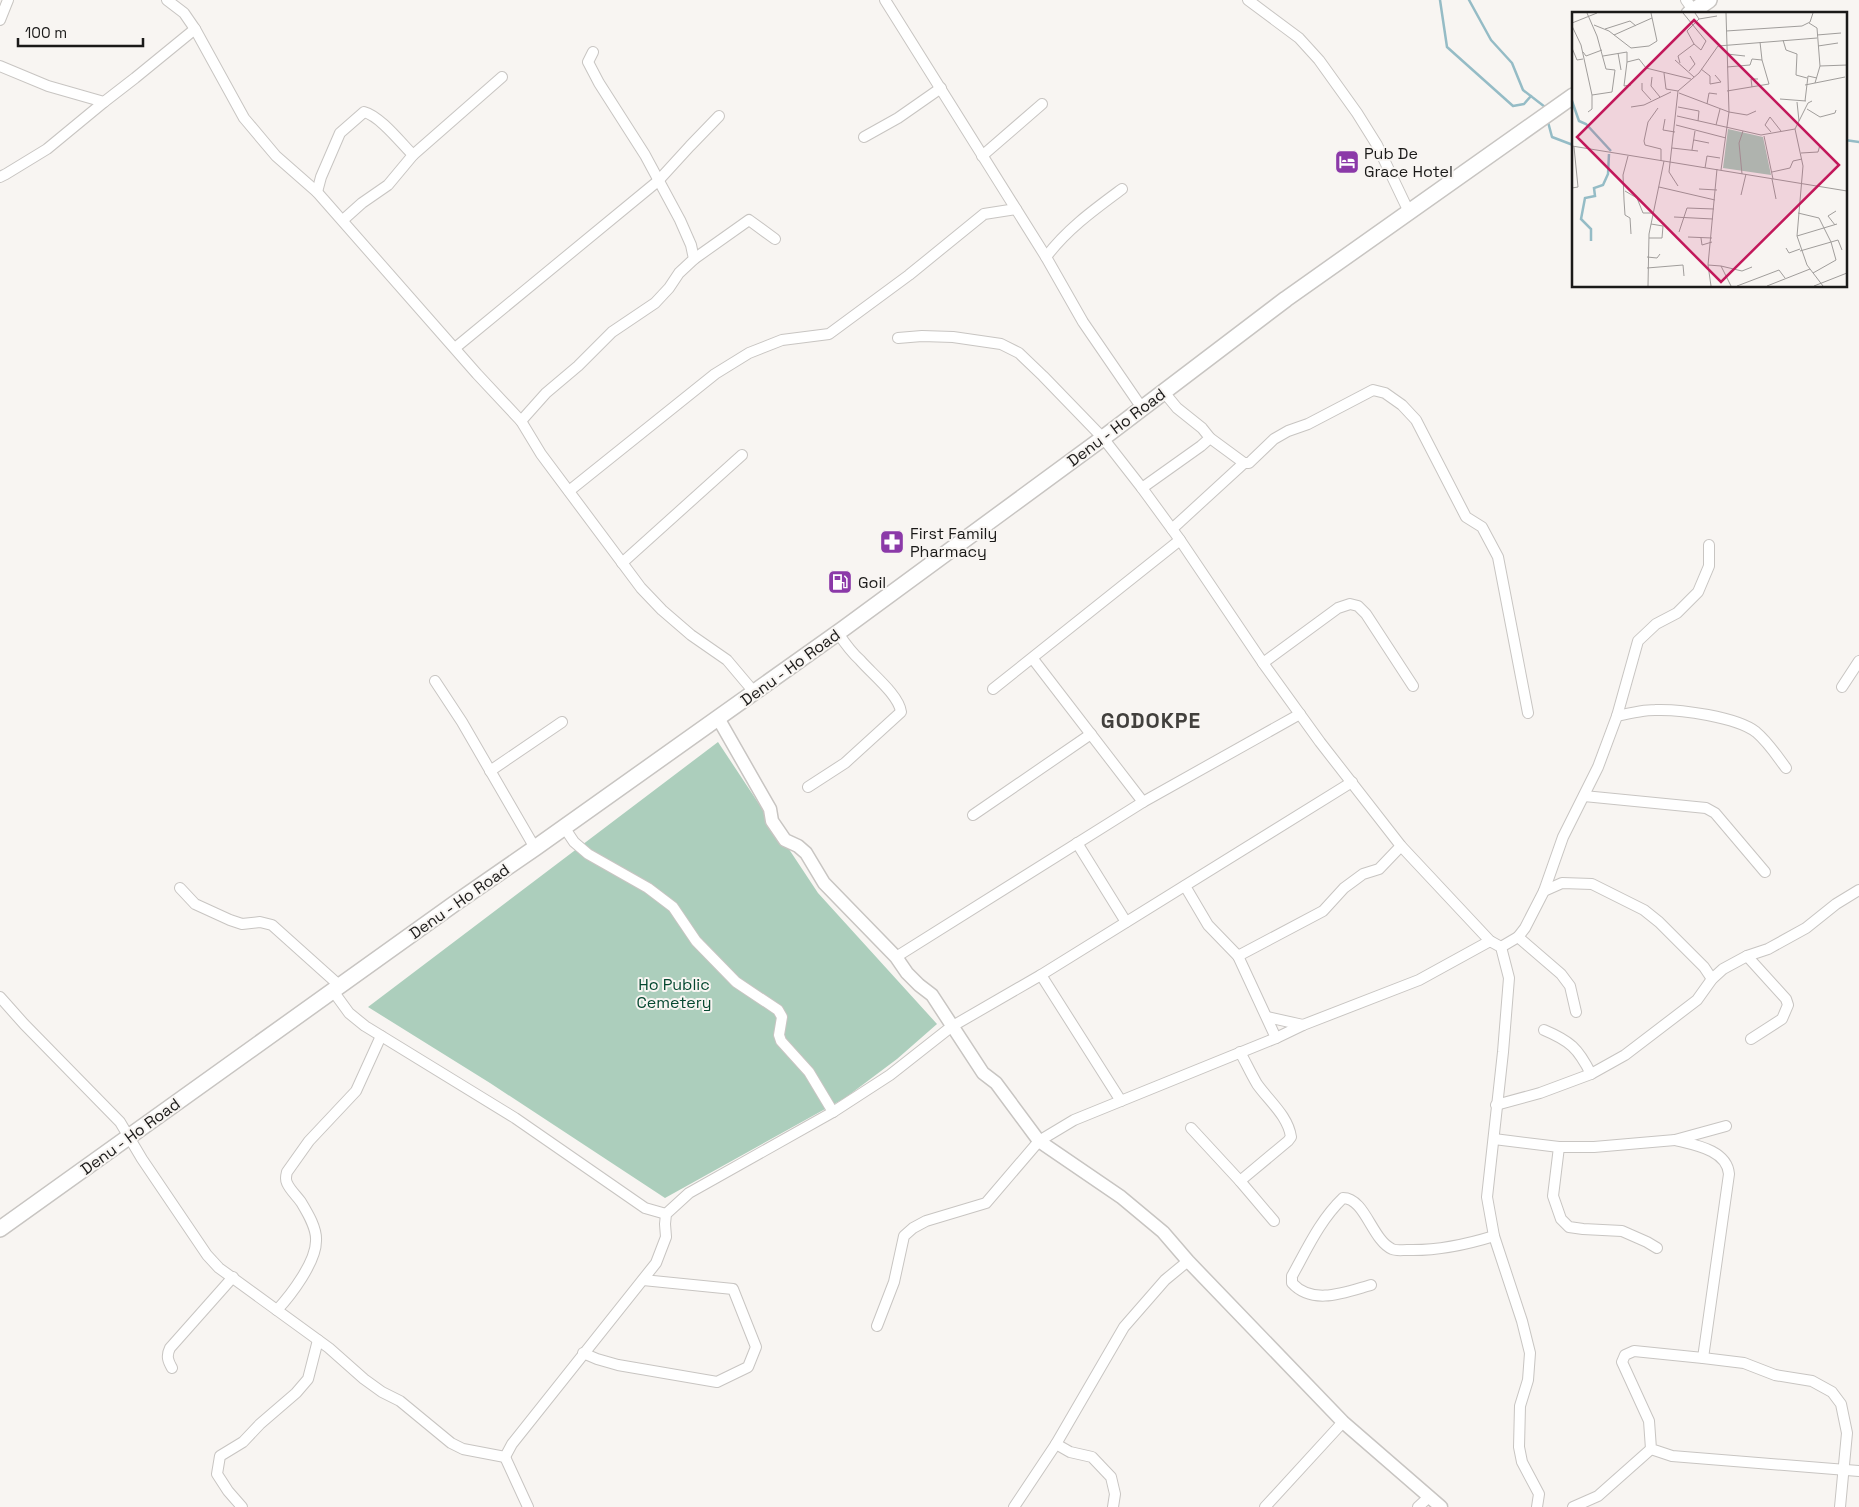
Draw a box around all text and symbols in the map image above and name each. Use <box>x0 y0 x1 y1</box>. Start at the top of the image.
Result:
inset map <box>1572 12 1846 288</box>
scale bar <box>18 15 142 47</box>
text: 100 m <box>25 23 67 42</box>
place label: Pub De Grace Hotel <box>1364 143 1453 182</box>
hotel icon: Pub De Grace Hotel <box>1334 149 1360 175</box>
street label: Denu - Ho Road <box>1063 384 1170 471</box>
place label: First Family Pharmacy <box>910 523 997 562</box>
pharmacy icon: First Family Pharmacy <box>879 529 905 555</box>
fuel station icon: Goil <box>827 569 853 595</box>
place label: Goil <box>858 572 886 593</box>
street label: Denu - Ho Road <box>736 624 844 711</box>
district label: GODOKPE <box>1101 707 1201 734</box>
street label: Denu - Ho Road <box>405 859 514 944</box>
park label: Ho Public Cemetery <box>636 974 712 1013</box>
street label: Denu - Ho Road <box>76 1093 184 1180</box>

